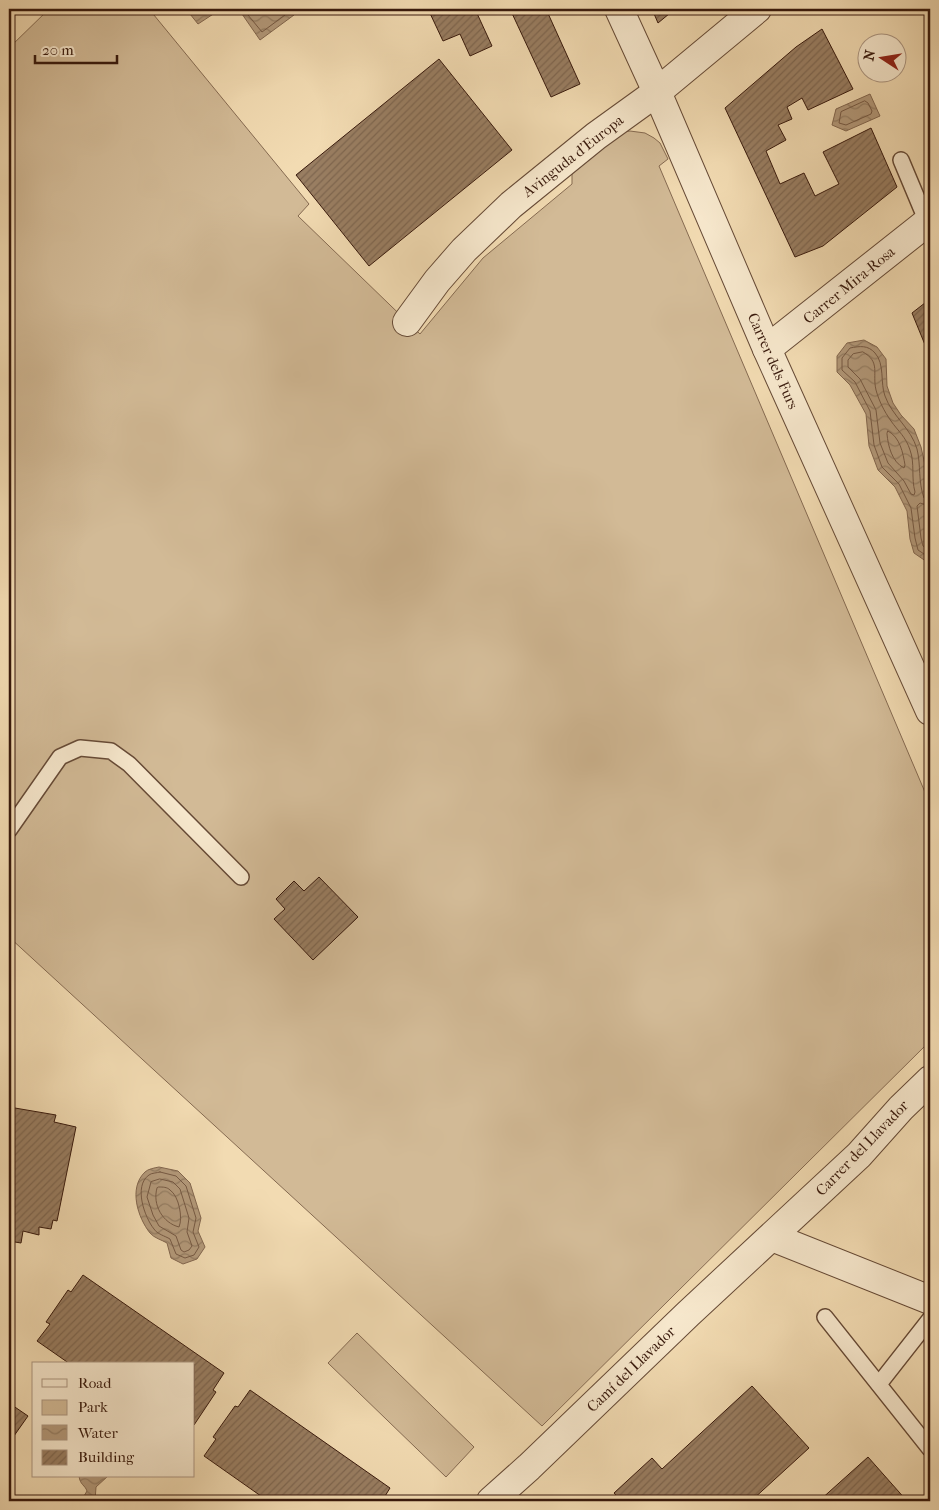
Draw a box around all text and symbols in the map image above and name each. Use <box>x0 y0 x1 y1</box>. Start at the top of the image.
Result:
scale bar <box>35 32 118 64</box>
north arrow <box>856 32 906 82</box>
text: 20 m <box>42 41 74 59</box>
text: N <box>860 48 879 62</box>
street label: Avinguda d'Europa <box>518 110 628 202</box>
street label: Carrer Mira-Rosa <box>799 242 899 328</box>
street label: Carrer dels Furs <box>744 310 802 412</box>
street label: Carrer del Llavador <box>812 1096 913 1200</box>
street label: Camí del Llavador <box>583 1322 679 1416</box>
legend <box>32 1362 195 1478</box>
text: Road <box>78 1374 112 1392</box>
text: Park <box>78 1398 108 1416</box>
text: Water <box>77 1424 118 1442</box>
text: Building <box>78 1448 135 1466</box>

